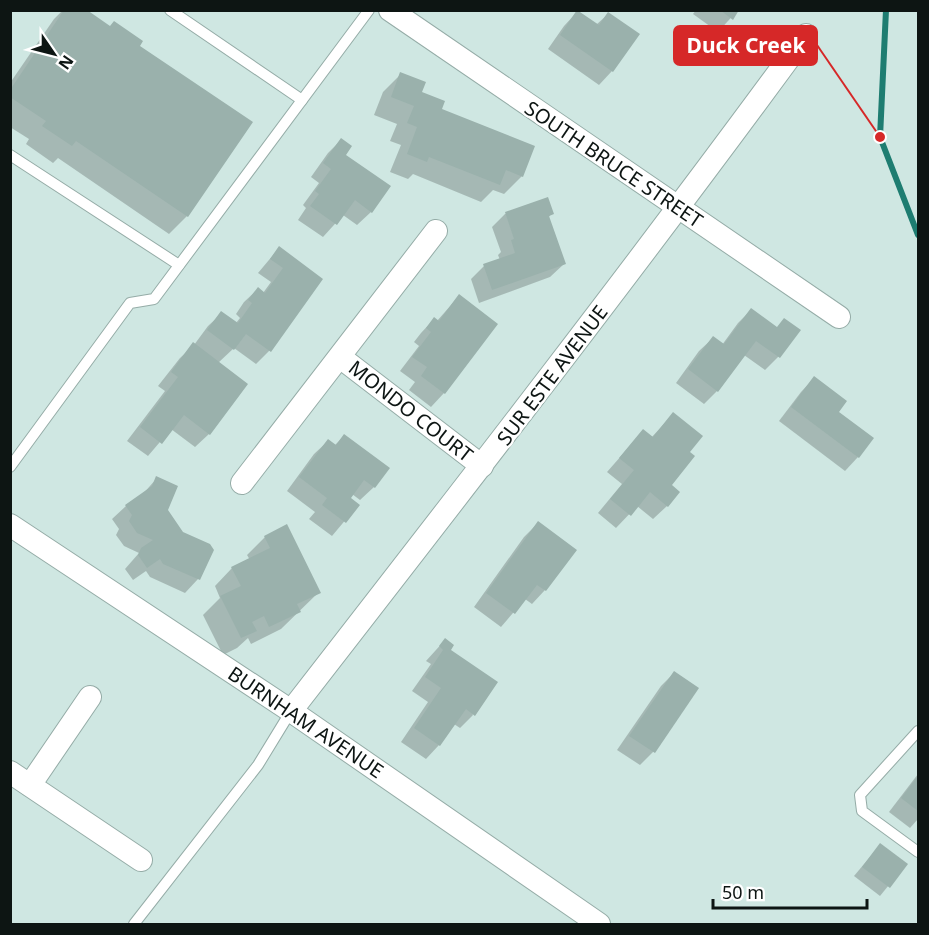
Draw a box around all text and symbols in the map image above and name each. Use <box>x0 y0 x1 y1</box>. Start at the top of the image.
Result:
north arrow <box>24 24 84 84</box>
callout: Duck Creek <box>674 26 817 65</box>
text: Duck Creek <box>687 31 806 59</box>
text: N <box>54 51 79 74</box>
street label: SOUTH BRUCE STREET <box>520 94 708 234</box>
street label: SUR ESTE AVENUE <box>490 299 614 451</box>
street label: MONDO COURT <box>343 354 479 468</box>
street label: BURNHAM AVENUE <box>223 660 389 784</box>
scale bar <box>713 872 868 910</box>
text: 50 m <box>722 880 764 904</box>

